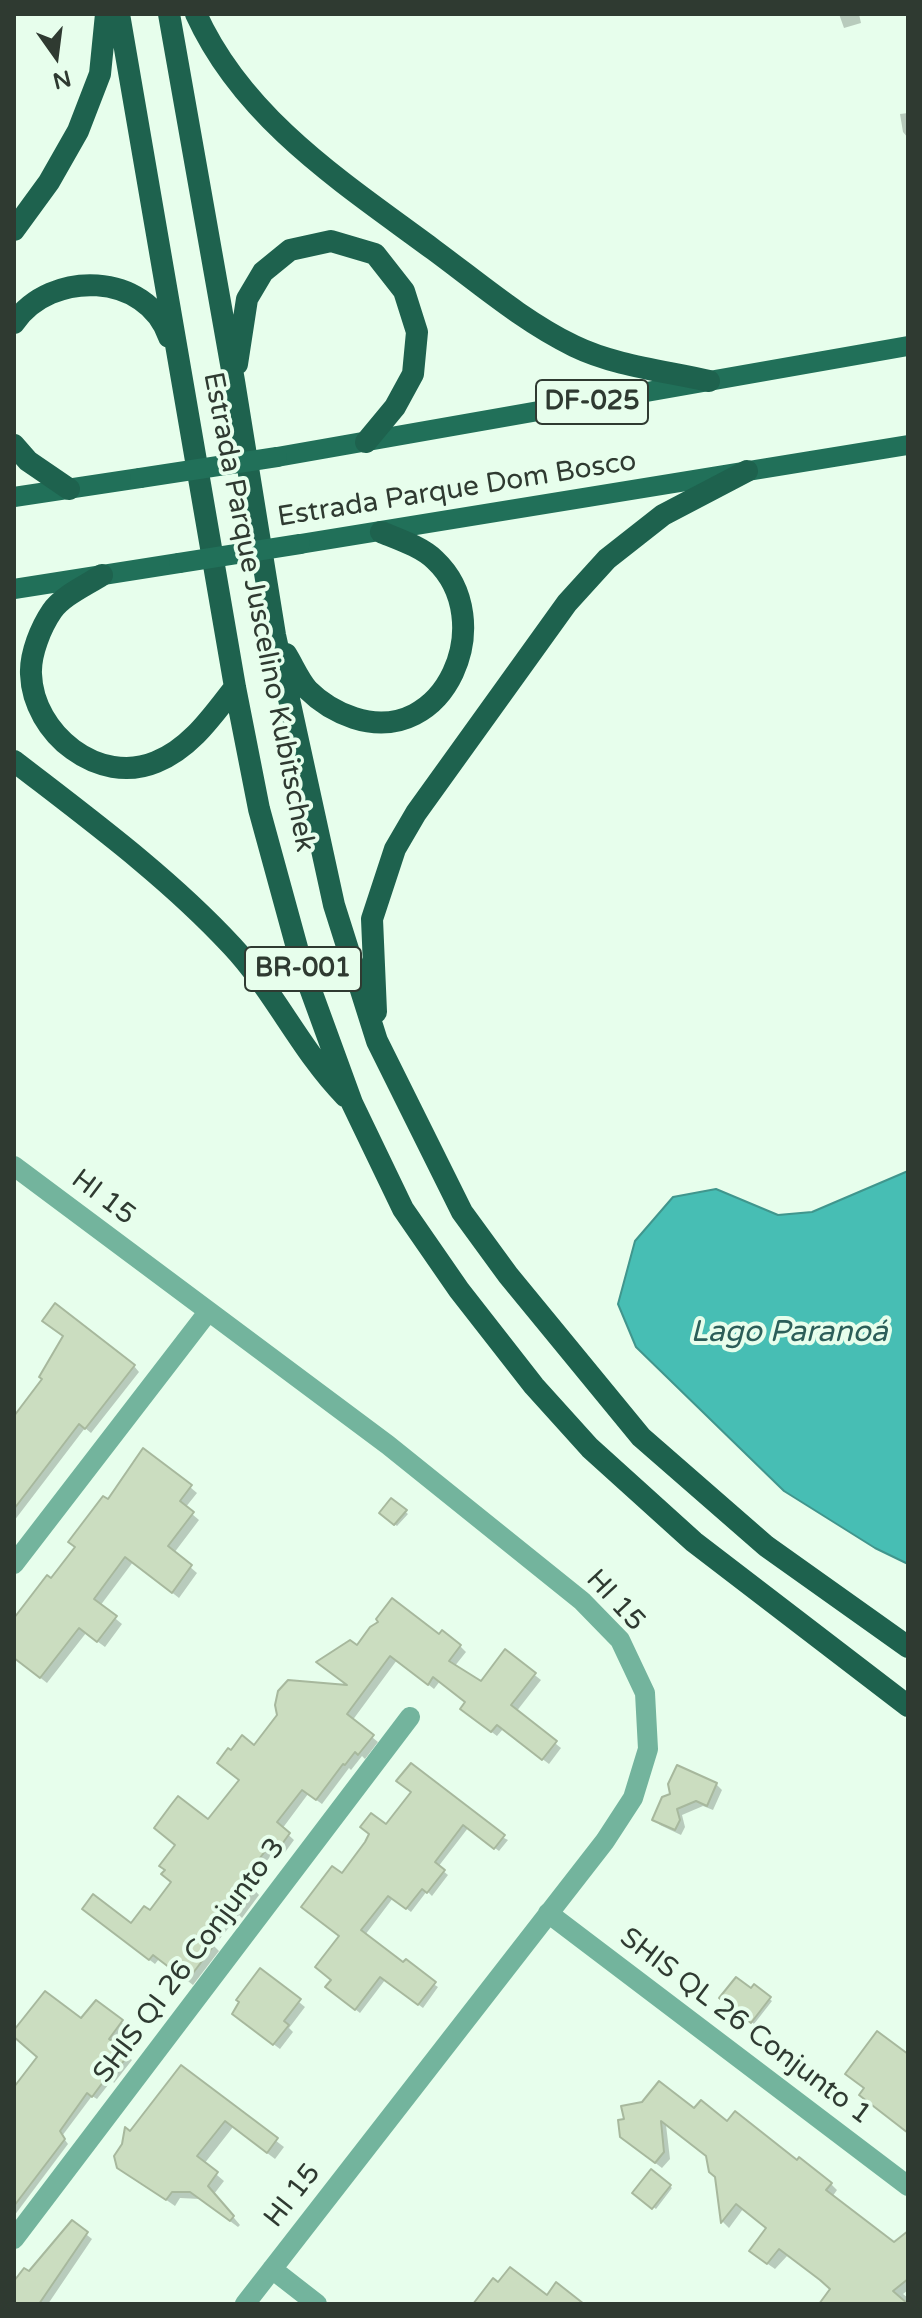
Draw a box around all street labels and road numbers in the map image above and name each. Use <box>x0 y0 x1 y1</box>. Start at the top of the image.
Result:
street label: Estrada Parque Juscelino Kubitschek <box>195 369 321 855</box>
road number: DF-025 <box>536 380 648 424</box>
street label: Estrada Parque Dom Bosco <box>275 445 639 535</box>
road number: BR-001 <box>245 947 361 991</box>
street label: HI 15 <box>64 1163 142 1233</box>
street label: HI 15 <box>578 1563 652 1639</box>
street label: SHIS QI 26 Conjunto 3 <box>87 1832 293 2090</box>
street label: SHIS QL 26 Conjunto 1 <box>613 1922 877 2132</box>
street label: HI 15 <box>258 2157 328 2235</box>

